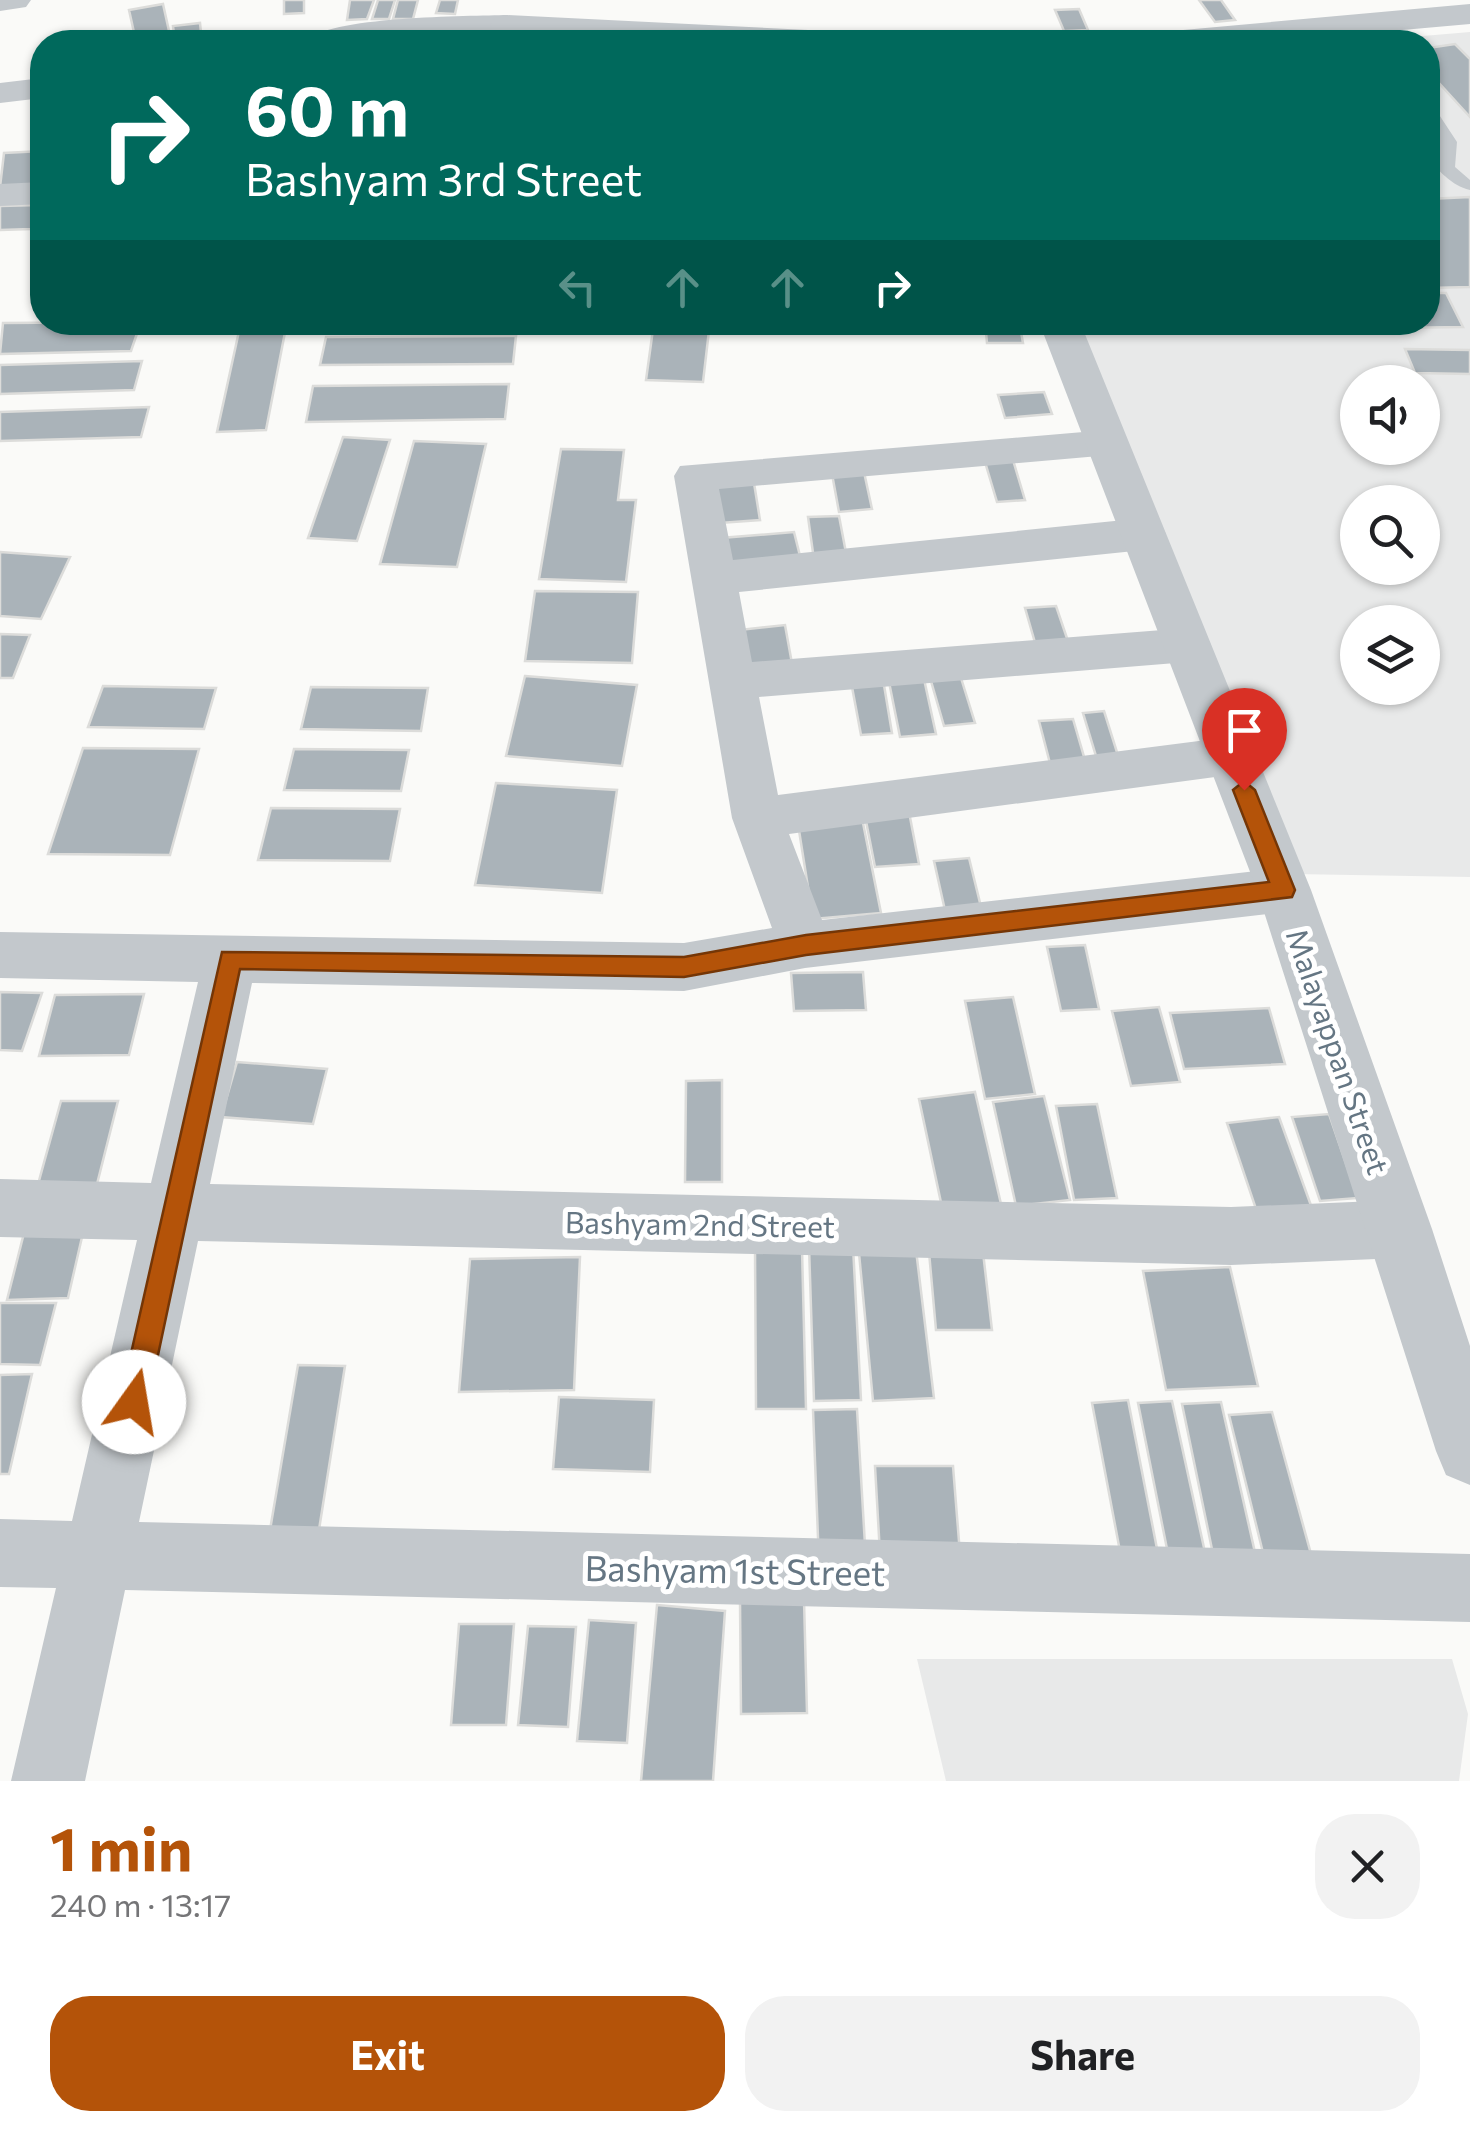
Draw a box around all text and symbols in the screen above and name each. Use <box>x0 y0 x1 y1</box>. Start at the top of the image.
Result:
text: 60 m <box>245 65 409 150</box>
icon: right <box>80 70 210 200</box>
text: Bashyam 3rd Street <box>245 150 642 205</box>
icon: left <box>550 260 605 315</box>
icon: ahead <box>655 260 710 315</box>
icon: ahead <box>760 260 815 315</box>
icon: right <box>865 260 920 315</box>
map controls <box>1340 365 1440 705</box>
button: sound <box>1340 365 1440 465</box>
button: search <box>1340 485 1440 585</box>
button: layers <box>1340 605 1440 705</box>
pin <box>1202 688 1287 791</box>
icon: arrive <box>1217 703 1272 758</box>
street label: Malayappan Street <box>1280 924 1398 1178</box>
street label: Bashyam 2nd Street <box>565 1202 835 1244</box>
position arrow <box>82 1350 186 1454</box>
street label: Bashyam 1st Street <box>584 1545 886 1593</box>
text: 1 min <box>50 1810 192 1883</box>
button: close <box>1315 1814 1420 1919</box>
text: 240 m · 13:17 <box>50 1884 231 1924</box>
button: Exit <box>50 1996 725 2111</box>
button: Share <box>745 1996 1420 2111</box>

